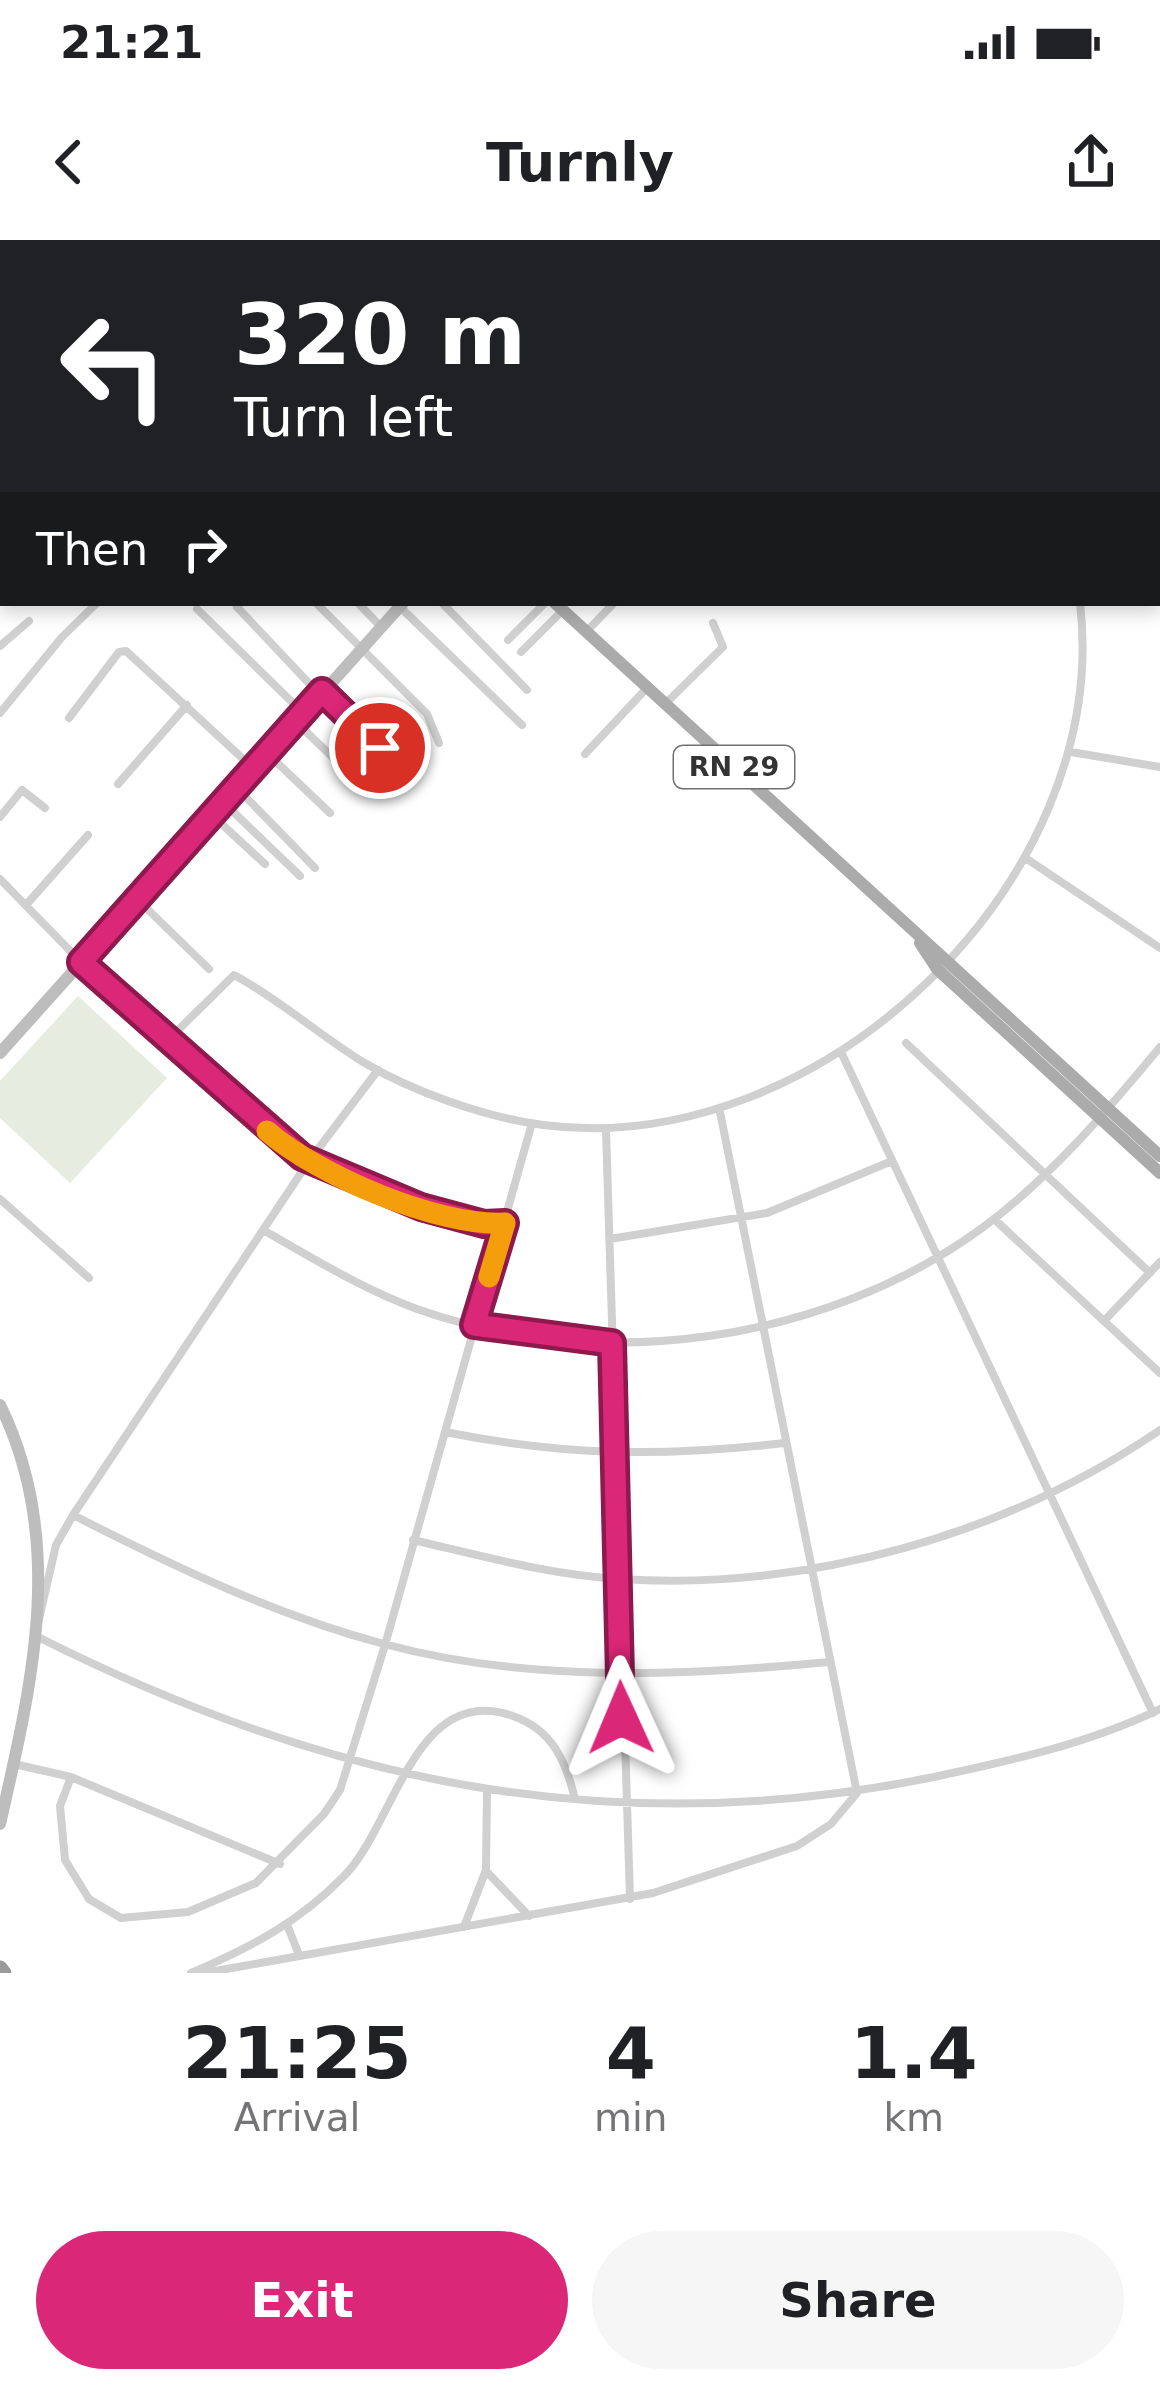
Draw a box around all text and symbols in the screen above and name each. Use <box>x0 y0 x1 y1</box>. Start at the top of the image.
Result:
text: 21:21 <box>60 16 203 69</box>
icon: back <box>36 129 102 195</box>
icon: share <box>1058 129 1124 195</box>
text: Turnly <box>486 131 674 194</box>
text: 320 m <box>234 286 526 384</box>
icon: left <box>36 288 192 444</box>
text: Turn left <box>234 386 453 449</box>
icon: right <box>172 516 238 582</box>
text: Then <box>36 523 148 576</box>
pin <box>329 697 431 799</box>
icon: arrive <box>347 715 413 781</box>
road number: RN 29 <box>674 746 794 788</box>
position arrow <box>558 1655 684 1781</box>
text: 21:25 <box>182 2011 412 2095</box>
text: 4 <box>606 2011 656 2095</box>
text: 1.4 <box>850 2011 978 2095</box>
text: Arrival <box>234 2095 360 2140</box>
text: min <box>594 2095 668 2140</box>
text: km <box>883 2095 944 2140</box>
button: Exit <box>36 2231 568 2369</box>
button: Share <box>592 2231 1124 2369</box>

